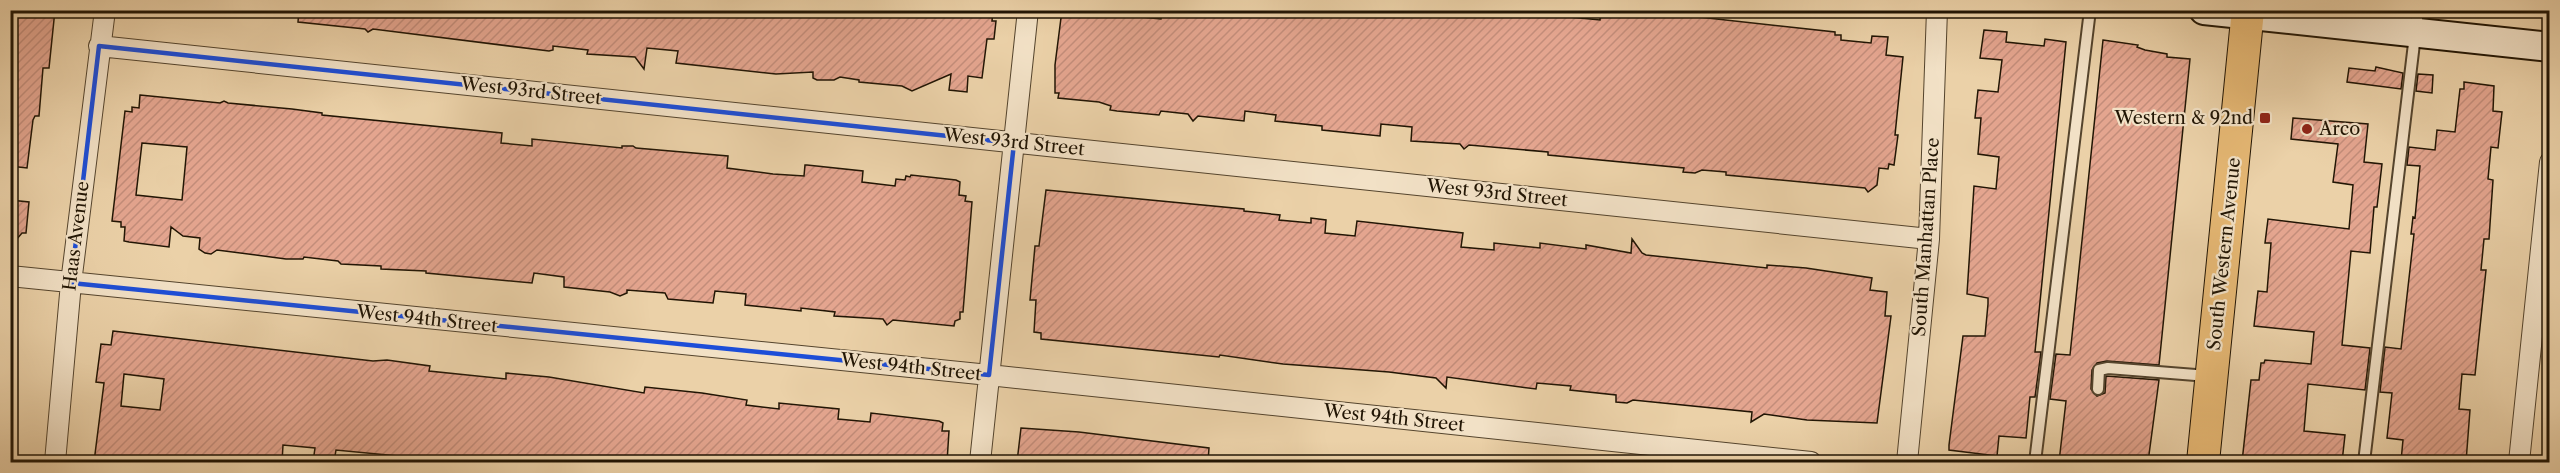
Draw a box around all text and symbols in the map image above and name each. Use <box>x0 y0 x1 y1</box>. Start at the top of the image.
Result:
street label: West 93rd Street <box>458 73 603 109</box>
place label: Western & 92nd <box>2113 107 2253 129</box>
marker: Western & 92nd <box>2258 111 2272 125</box>
place label: Arco <box>2318 118 2360 140</box>
marker: Arco <box>2300 122 2314 136</box>
street label: West 93rd Street <box>941 124 1086 160</box>
street label: South Manhattan Place <box>1908 137 1944 337</box>
street label: South Western Avenue <box>2203 156 2245 352</box>
street label: West 93rd Street <box>1424 175 1569 211</box>
street label: Haas Avenue <box>58 180 94 292</box>
street label: West 94th Street <box>354 301 499 337</box>
street label: West 94th Street <box>838 349 983 385</box>
street label: West 94th Street <box>1321 400 1466 436</box>

